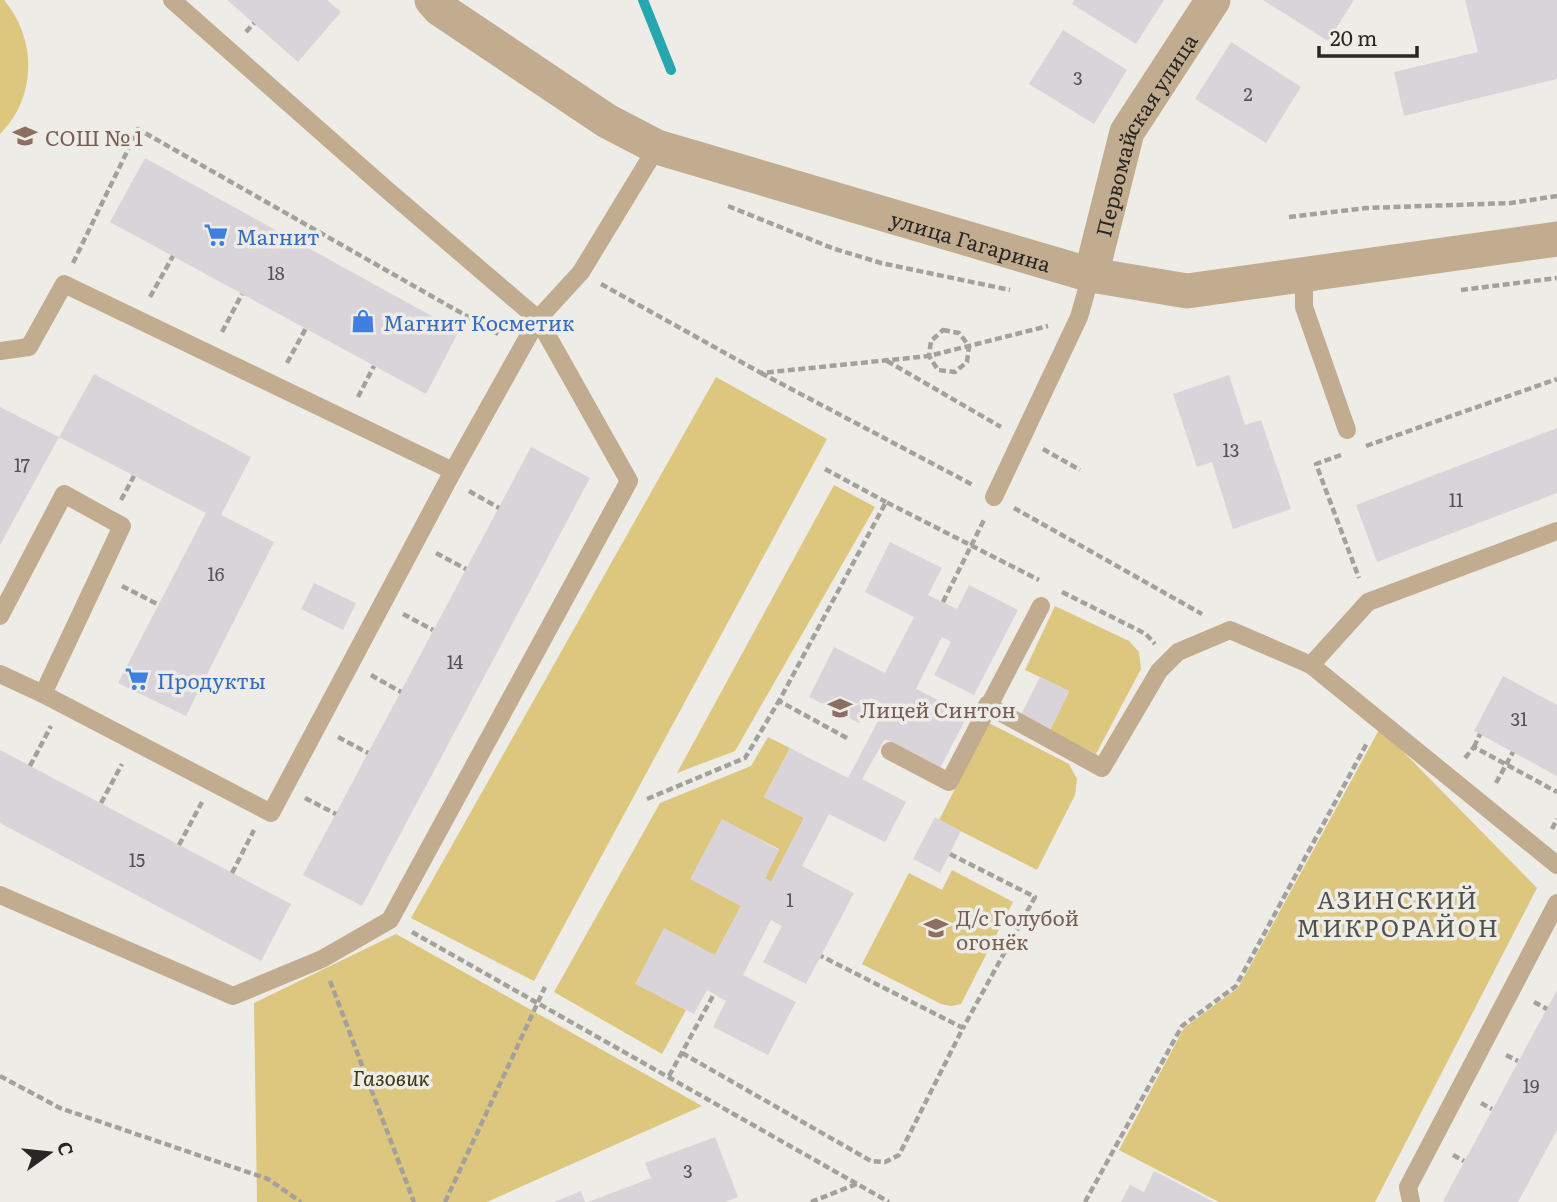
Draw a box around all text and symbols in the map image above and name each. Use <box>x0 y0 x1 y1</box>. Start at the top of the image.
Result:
scale bar <box>1319 14 1417 58</box>
text: 20 m <box>1330 21 1377 52</box>
street label: Первомайская улица <box>1086 26 1204 240</box>
house number: 3 <box>1073 64 1083 91</box>
house number: 2 <box>1243 80 1253 107</box>
place label: СОШ № 1 <box>45 121 144 152</box>
school or university icon: СОШ № 1 <box>11 122 39 150</box>
street label: улица Гагарина <box>887 201 1056 278</box>
place label: Магнит <box>236 220 320 251</box>
supermarket icon: Магнит <box>202 221 230 249</box>
house number: 18 <box>267 259 285 286</box>
place label: Магнит Косметик <box>383 306 575 337</box>
shop icon: Магнит Косметик <box>349 307 377 335</box>
house number: 13 <box>1222 436 1240 463</box>
house number: 17 <box>14 451 30 478</box>
house number: 11 <box>1449 486 1463 513</box>
house number: 16 <box>208 560 225 587</box>
house number: 14 <box>447 648 463 675</box>
place label: Продукты <box>157 664 266 695</box>
supermarket icon: Продукты <box>123 665 151 693</box>
place label: Лицей Синтон <box>860 693 1016 724</box>
school or university icon: Лицей Синтон <box>826 694 854 722</box>
house number: 31 <box>1510 705 1528 732</box>
house number: 15 <box>129 846 145 873</box>
district label: АЗИНСКИЙ МИКРОРАЙОН <box>1296 881 1500 944</box>
house number: 1 <box>786 886 794 913</box>
place label: Д/с Голубой огонёк <box>956 901 1079 956</box>
school or university icon: Д/с Голубой огонёк <box>922 914 950 942</box>
park label: Газовик <box>352 1061 430 1092</box>
house number: 19 <box>1523 1072 1539 1099</box>
north arrow <box>14 1118 84 1188</box>
text: С <box>51 1138 82 1158</box>
house number: 3 <box>683 1157 693 1184</box>

